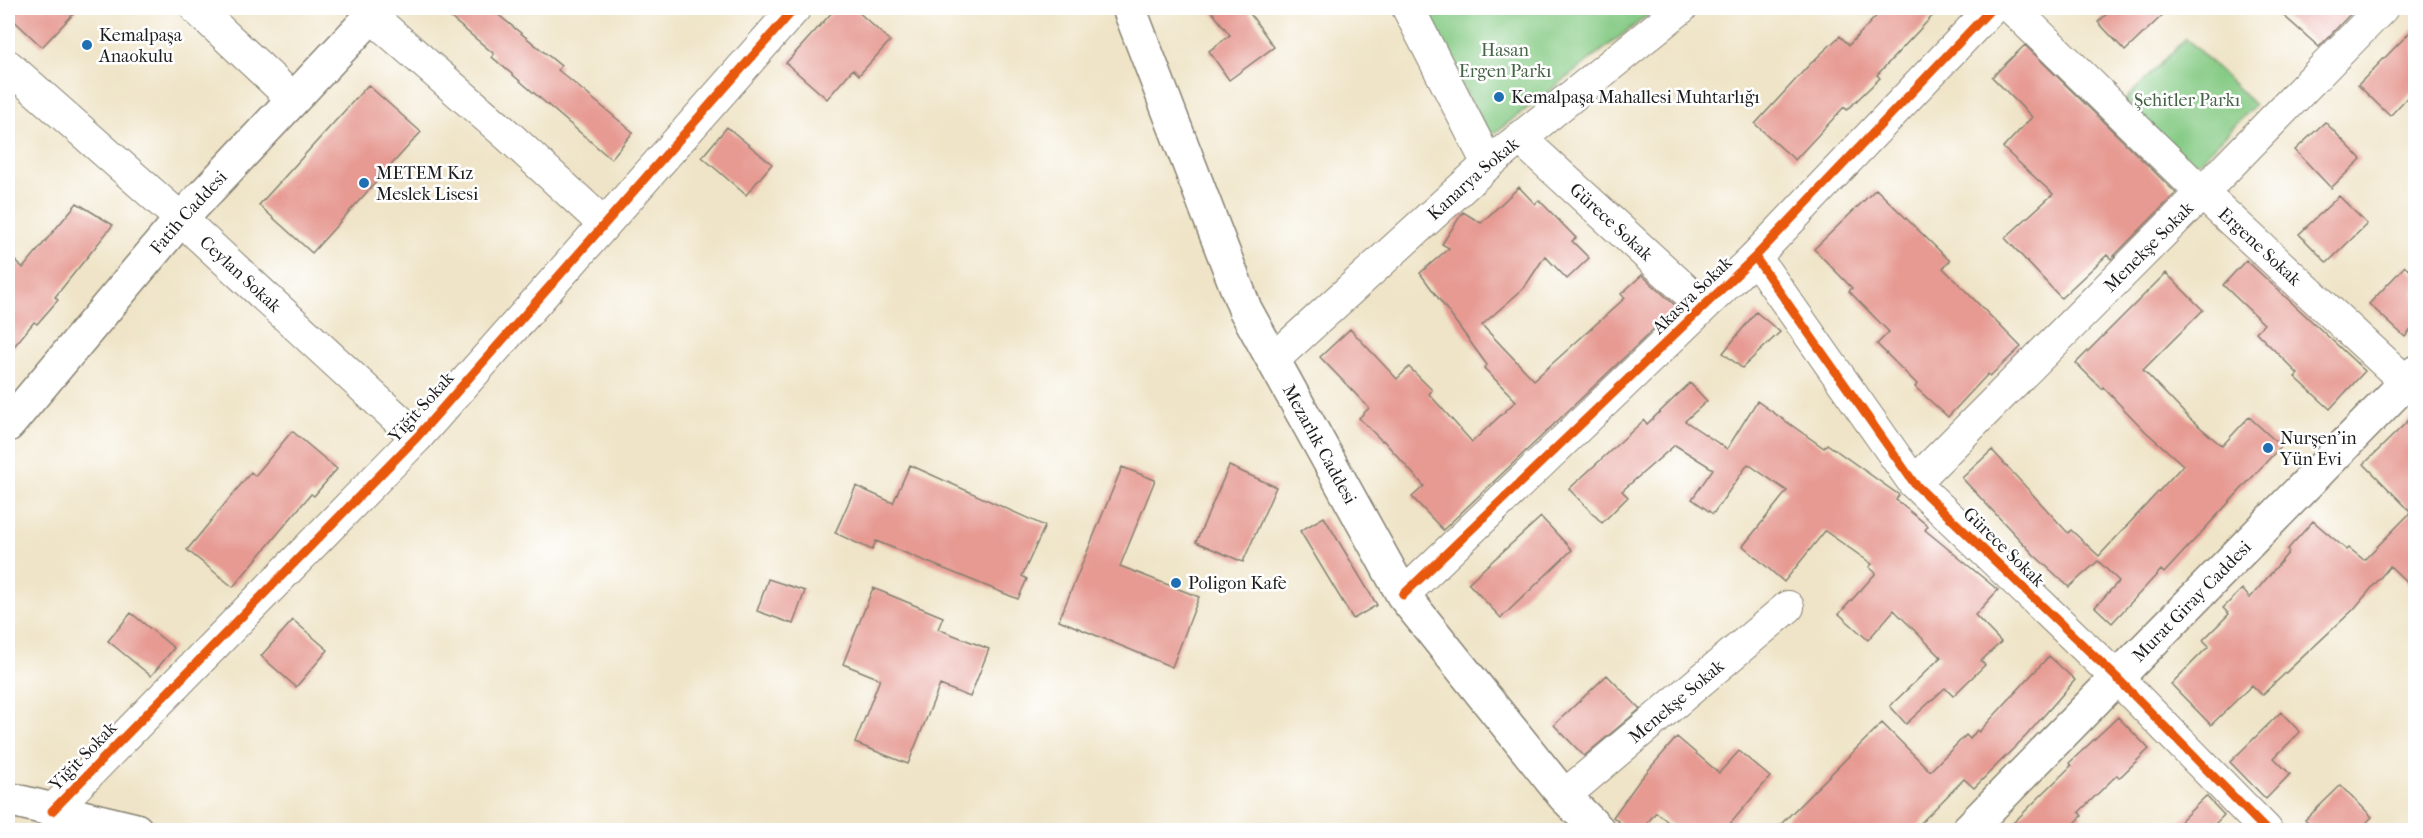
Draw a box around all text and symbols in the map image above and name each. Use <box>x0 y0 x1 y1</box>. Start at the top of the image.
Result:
place label: Kemalpaşa Anaokulu <box>98 25 183 67</box>
marker: Kemalpaşa Anaokulu <box>80 38 94 52</box>
park label: Hasan Ergen Parkı <box>1459 40 1552 82</box>
place label: Kemalpaşa Mahallesi Muhtarlığı <box>1511 87 1760 108</box>
marker: Kemalpaşa Mahallesi Muhtarlığı <box>1492 90 1506 104</box>
park label: Şehitler Parkı <box>2134 90 2241 111</box>
street label: Kanarya Sokak <box>1423 133 1524 225</box>
place label: METEM Kız Meslek Lisesi <box>376 163 479 205</box>
street label: Fatih Caddesi <box>146 166 232 258</box>
marker: METEM Kız Meslek Lisesi <box>357 176 371 190</box>
street label: Gürece Sokak <box>1565 179 1657 266</box>
street label: Menekşe Sokak <box>2100 197 2199 296</box>
street label: Ergene Sokak <box>2214 203 2306 291</box>
street label: Ceylan Sokak <box>195 232 286 318</box>
street label: Akasya Sokak <box>1647 252 1737 339</box>
street label: Yiğit Sokak <box>384 367 459 448</box>
street label: Mezarlık Caddesi <box>1278 381 1361 508</box>
place label: Nurşen'in Yün Evi <box>2279 428 2357 470</box>
marker: Nurşen'in Yün Evi <box>2261 441 2275 455</box>
street label: Gürece Sokak <box>1959 503 2049 592</box>
street label: Murat Giray Caddesi <box>2128 536 2256 666</box>
place label: Poligon Kafe <box>1188 573 1287 594</box>
marker: Poligon Kafe <box>1169 576 1183 590</box>
street label: Menekşe Sokak <box>1625 655 1729 748</box>
street label: Yiğit Sokak <box>45 717 122 796</box>

